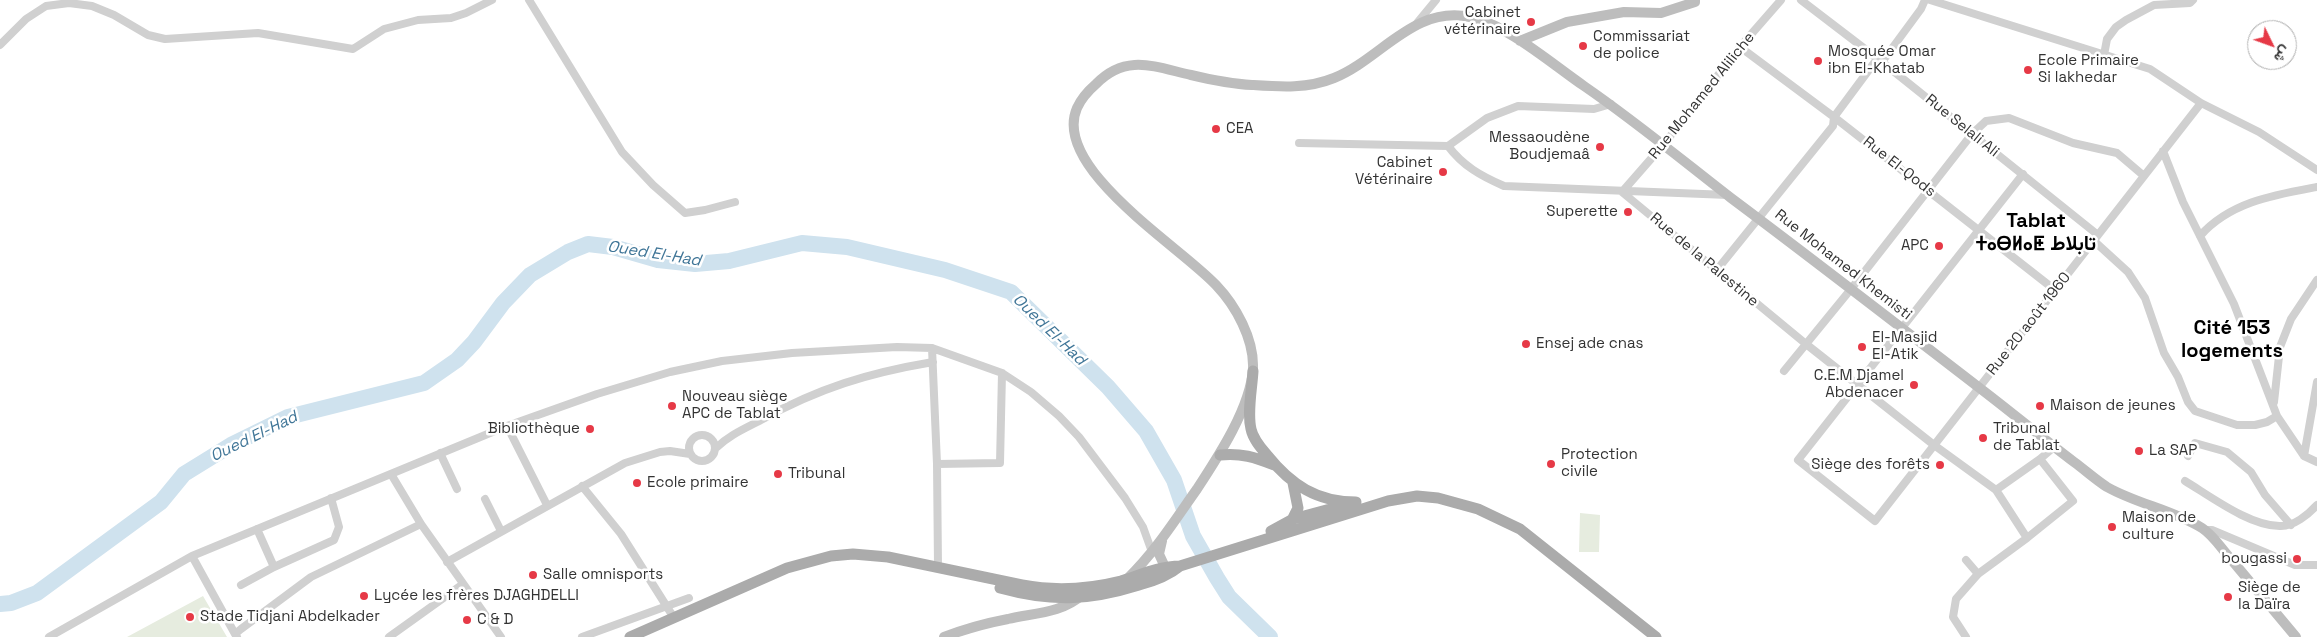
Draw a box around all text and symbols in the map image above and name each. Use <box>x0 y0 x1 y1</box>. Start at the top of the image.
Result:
place label: Cabinet vétérinaire <box>1444 4 1521 39</box>
marker: Cabinet vétérinaire <box>1525 16 1537 28</box>
north arrow <box>2247 20 2297 70</box>
place label: Commissariat de police <box>1593 28 1690 63</box>
street label: Rue Mohamed Aliliche <box>1645 29 1759 163</box>
marker: Commissariat de police <box>1577 40 1589 52</box>
text: ش <box>2270 42 2295 67</box>
place label: Mosquée Omar ibn El-Khatab <box>1828 43 1936 78</box>
place label: Ecole Primaire Si lakhedar <box>2038 52 2139 87</box>
marker: Mosquée Omar ibn El-Khatab <box>1812 55 1824 67</box>
marker: Ecole Primaire Si lakhedar <box>2022 64 2034 76</box>
street label: Rue Selali Ali <box>1921 91 2003 161</box>
place label: CEA <box>1226 120 1254 138</box>
marker: CEA <box>1210 123 1222 135</box>
place label: Messaoudène Boudjemaâ <box>1489 129 1590 164</box>
street label: Rue El-Qods <box>1859 133 1939 201</box>
marker: Messaoudène Boudjemaâ <box>1594 141 1606 153</box>
place label: Cabinet Vétérinaire <box>1355 154 1433 189</box>
marker: Cabinet Vétérinaire <box>1437 166 1449 178</box>
place label: Superette <box>1546 203 1618 221</box>
marker: Superette <box>1622 206 1634 218</box>
street label: Rue Mohamed Khemisti <box>1771 206 1915 324</box>
street label: Rue de la Palestine <box>1646 209 1762 311</box>
district label: Tablat ⵜⴰⴱⵍⴰⵟ تابلاط <box>1976 210 2096 257</box>
water label: Oued El-Had <box>606 237 702 271</box>
place label: APC <box>1901 237 1929 255</box>
marker: APC <box>1933 240 1945 252</box>
street label: Rue 20 août 1960 <box>1983 269 2075 379</box>
water label: Oued El-Had <box>1008 290 1090 370</box>
district label: Cité 153 logements <box>2181 317 2283 364</box>
place label: El-Masjid El-Atik <box>1872 329 1937 364</box>
place label: Ensej ade cnas <box>1536 335 1643 353</box>
marker: Ensej ade cnas <box>1520 338 1532 350</box>
marker: El-Masjid El-Atik <box>1856 341 1868 353</box>
place label: C.E.M Djamel Abdenacer <box>1814 367 1904 402</box>
marker: C.E.M Djamel Abdenacer <box>1908 379 1920 391</box>
place label: Nouveau siège APC de Tablat <box>682 388 788 423</box>
place label: Maison de jeunes <box>2050 397 2176 415</box>
marker: Nouveau siège APC de Tablat <box>666 400 678 412</box>
marker: Maison de jeunes <box>2034 400 2046 412</box>
water label: Oued El-Had <box>207 408 301 466</box>
place label: Bibliothèque <box>488 420 580 438</box>
place label: Tribunal de Tablat <box>1993 420 2060 455</box>
marker: Bibliothèque <box>584 423 596 435</box>
marker: Tribunal de Tablat <box>1977 432 1989 444</box>
place label: La SAP <box>2149 442 2197 460</box>
marker: La SAP <box>2133 445 2145 457</box>
place label: Protection civile <box>1561 446 1638 481</box>
place label: Siège des forêts <box>1811 456 1930 474</box>
marker: Protection civile <box>1545 458 1557 470</box>
marker: Siège des forêts <box>1934 459 1946 471</box>
place label: Tribunal <box>788 465 845 483</box>
marker: Tribunal <box>772 468 784 480</box>
place label: Ecole primaire <box>647 474 749 492</box>
marker: Ecole primaire <box>631 477 643 489</box>
place label: Maison de culture <box>2122 509 2196 544</box>
marker: Maison de culture <box>2106 521 2118 533</box>
place label: bougassi <box>2221 550 2287 568</box>
marker: bougassi <box>2291 553 2303 565</box>
place label: Salle omnisports <box>543 566 663 584</box>
marker: Salle omnisports <box>527 569 539 581</box>
place label: Siège de la Daïra <box>2238 579 2301 614</box>
place label: Lycée les frères DJAGHDELLI <box>374 587 579 605</box>
marker: Lycée les frères DJAGHDELLI <box>358 590 370 602</box>
marker: Siège de la Daïra <box>2222 591 2234 603</box>
place label: Stade Tidjani Abdelkader <box>200 608 380 626</box>
marker: Stade Tidjani Abdelkader <box>184 611 196 623</box>
place label: C & D <box>477 611 513 629</box>
marker: C & D <box>461 614 473 626</box>

